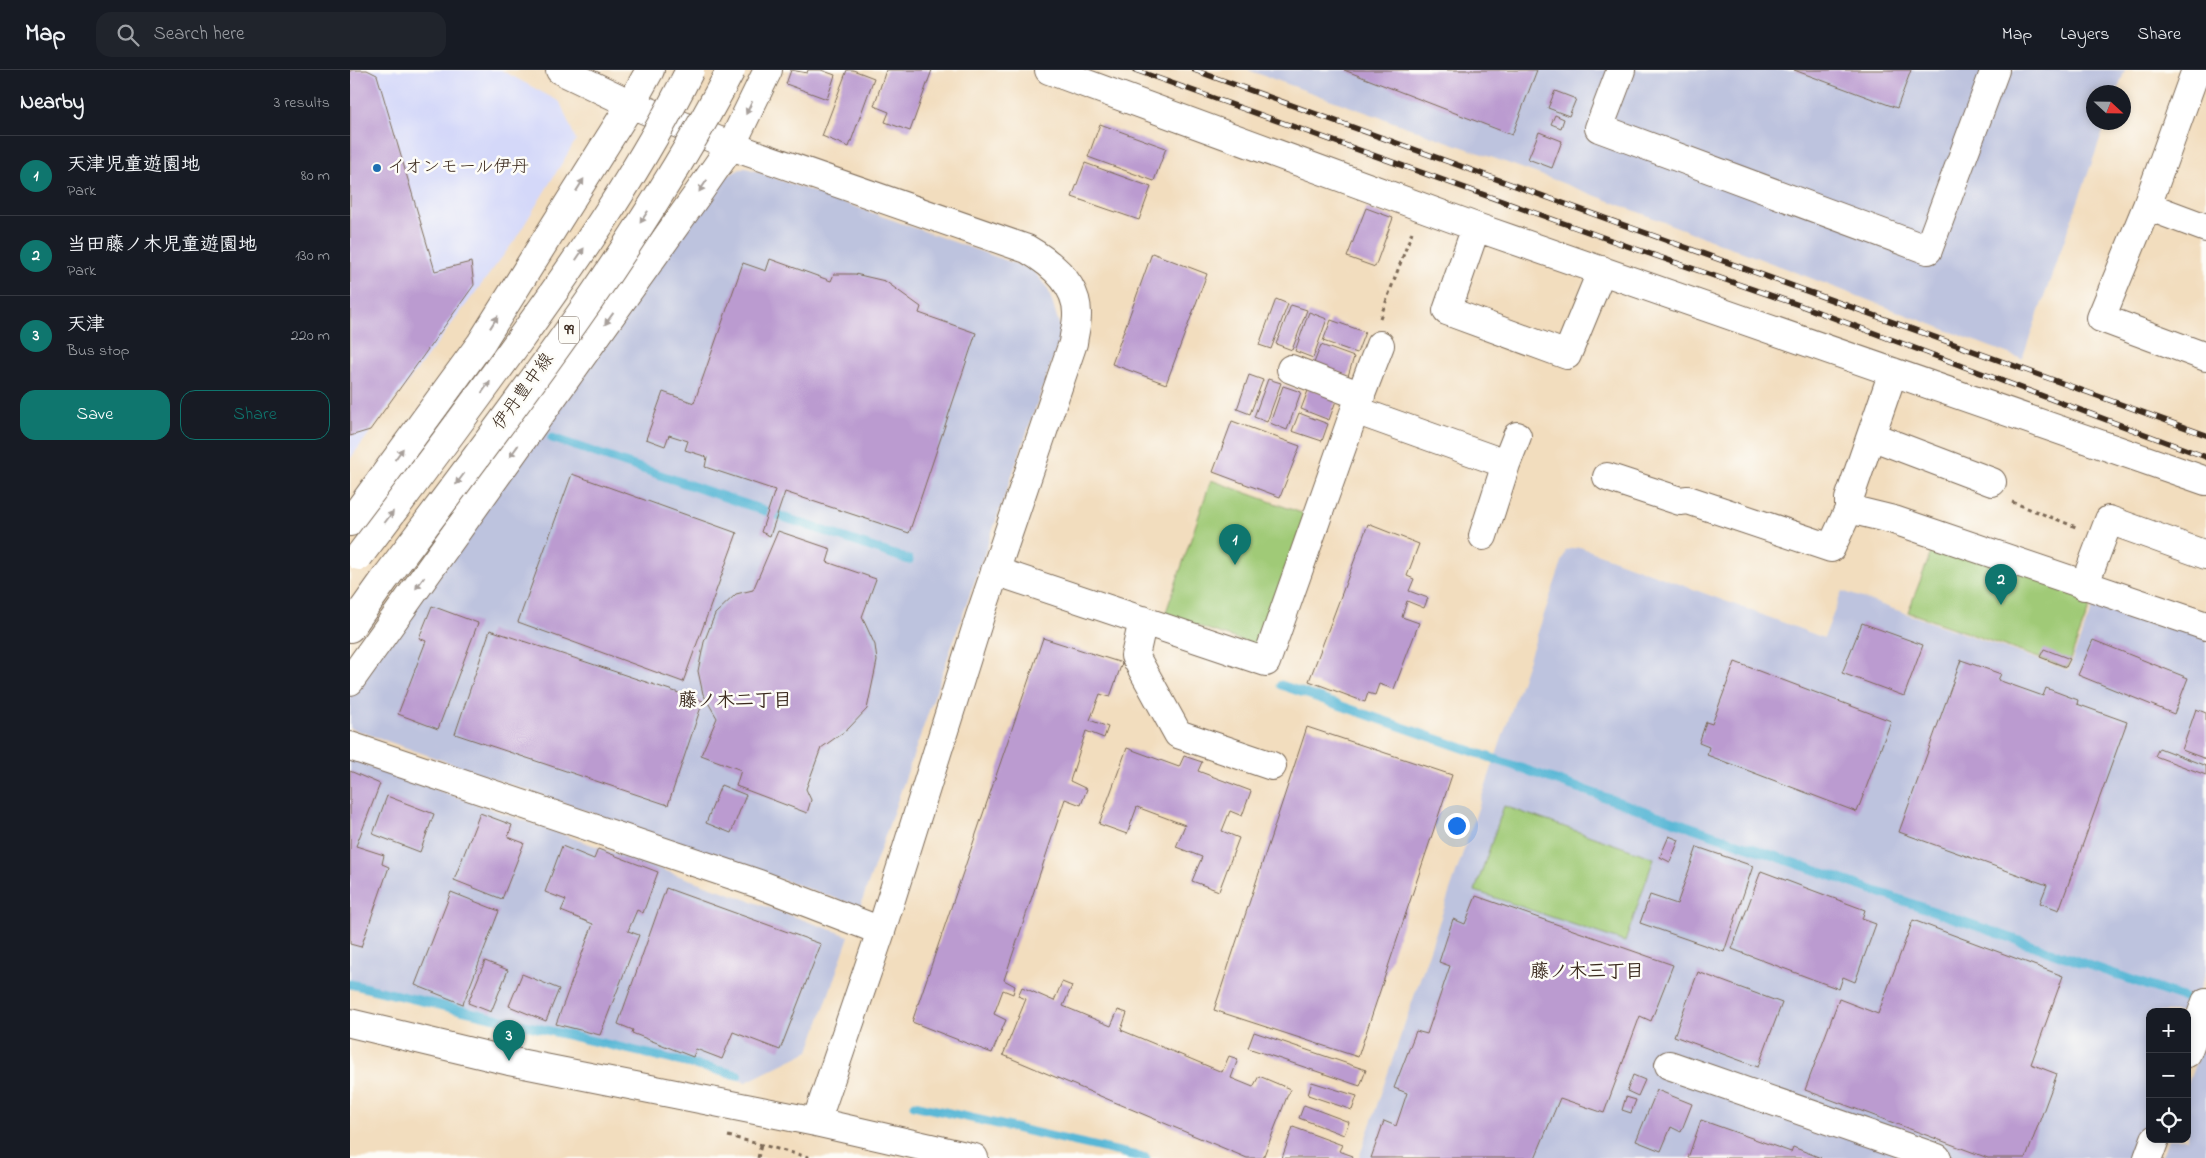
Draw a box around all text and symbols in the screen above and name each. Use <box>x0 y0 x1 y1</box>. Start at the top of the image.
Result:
search box <box>96 12 446 57</box>
text: Map <box>25 17 66 52</box>
icon: search <box>114 21 142 49</box>
text: Search here <box>154 21 245 48</box>
text: Map <box>2002 22 2032 48</box>
text: Layers <box>2060 22 2110 48</box>
text: Share <box>2138 22 2181 48</box>
north arrow <box>2086 85 2131 130</box>
text: Nearby <box>20 88 84 118</box>
text: 3 results <box>274 91 330 115</box>
one-way arrow <box>745 101 753 115</box>
text: 天津児童遊園地 <box>67 152 200 179</box>
place label: イオンモール伊丹 <box>387 155 529 181</box>
marker: イオンモール伊丹 <box>371 162 383 174</box>
text: 1 <box>33 164 39 188</box>
text: 80 m <box>301 164 330 188</box>
one-way arrow <box>576 178 585 191</box>
text: Park <box>67 179 96 203</box>
one-way arrow <box>698 180 708 193</box>
one-way arrow <box>639 211 648 224</box>
text: 当田藤ノ木児童遊園地 <box>67 232 257 259</box>
text: 2 <box>32 244 40 268</box>
text: 130 m <box>295 244 330 268</box>
one-way arrow <box>575 248 585 261</box>
text: Park <box>67 259 96 283</box>
text: 天津 <box>67 312 105 339</box>
one-way arrow <box>604 312 614 326</box>
one-way arrow <box>489 316 499 329</box>
road number: 99 <box>559 316 579 344</box>
text: 3 <box>33 324 39 348</box>
text: 220 m <box>291 324 330 348</box>
text: Bus stop <box>67 339 130 363</box>
street label: 伊丹豊中線 <box>487 348 561 436</box>
one-way arrow <box>481 380 491 394</box>
button: Save <box>20 390 170 440</box>
button: Share <box>180 390 330 440</box>
one-way arrow <box>509 444 519 458</box>
one-way arrow <box>394 448 405 461</box>
one-way arrow <box>454 472 465 485</box>
one-way arrow <box>383 511 394 524</box>
pin: 1 <box>1219 524 1251 565</box>
pin: 2 <box>1985 564 2017 605</box>
one-way arrow <box>415 576 425 590</box>
district label: 藤ノ木二丁目 <box>678 688 792 715</box>
your location <box>1444 813 1470 839</box>
district label: 藤ノ木三丁目 <box>1530 959 1644 986</box>
map controls <box>2146 1008 2191 1143</box>
button: + <box>2146 1008 2191 1053</box>
pin: 3 <box>493 1020 525 1061</box>
button: − <box>2146 1053 2191 1098</box>
button: locate <box>2146 1098 2191 1143</box>

